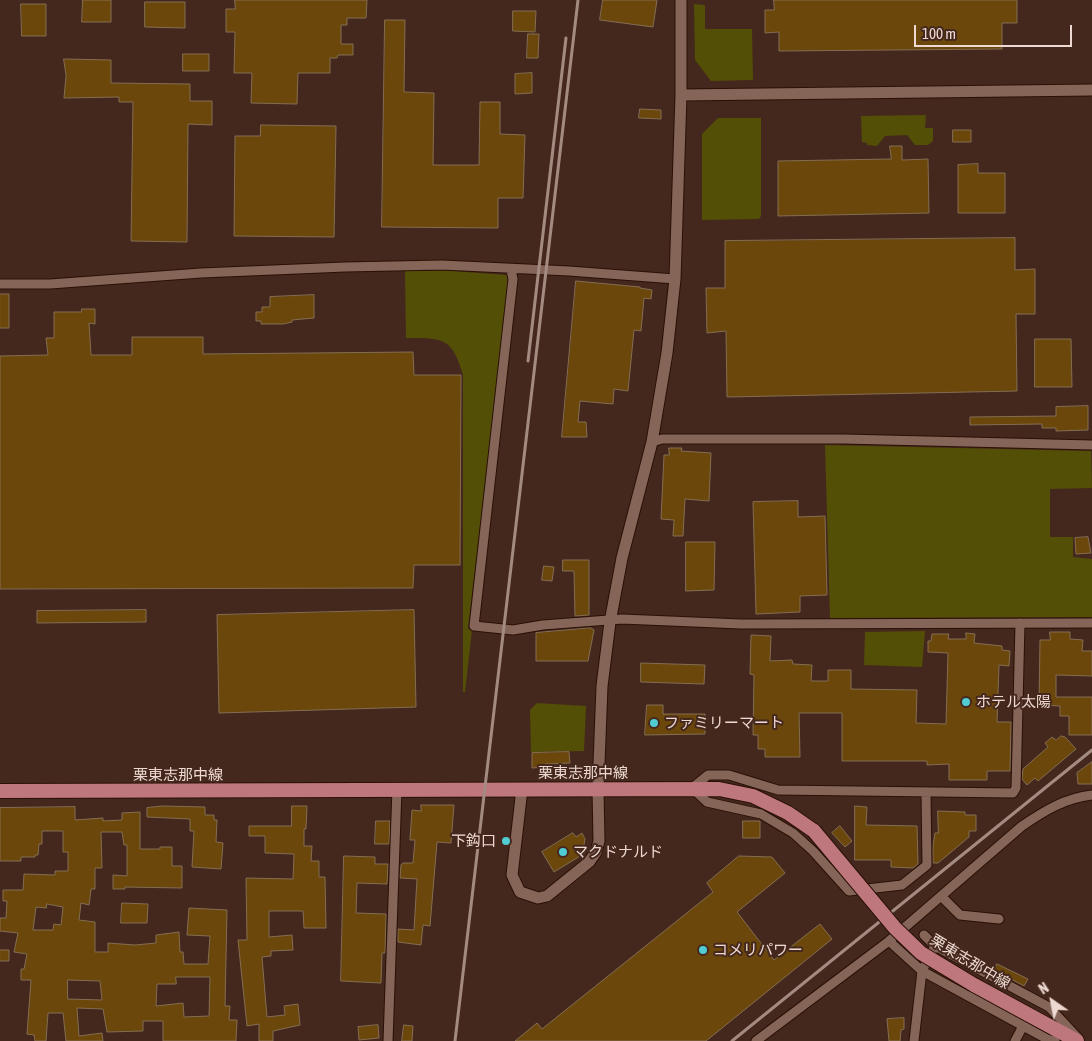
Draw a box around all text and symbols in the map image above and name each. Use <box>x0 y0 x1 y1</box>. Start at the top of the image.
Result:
scale bar <box>917 15 1074 47</box>
text: 100 m <box>922 25 956 42</box>
place label: ホテル太陽 <box>976 693 1051 711</box>
marker: ホテル太陽 <box>960 696 972 708</box>
place label: ファミリーマート <box>664 714 784 732</box>
marker: ファミリーマート <box>648 717 660 729</box>
street label: 栗東志那中線 <box>538 764 628 782</box>
street label: 栗東志那中線 <box>133 766 223 784</box>
place label: 下鈎口 <box>451 832 496 850</box>
marker: 下鈎口 <box>500 835 512 847</box>
place label: マクドナルド <box>573 843 663 861</box>
marker: マクドナルド <box>557 846 569 858</box>
street label: 栗東志那中線 <box>927 931 1013 993</box>
place label: コメリパワー <box>713 941 803 959</box>
marker: コメリパワー <box>697 944 709 956</box>
north arrow <box>1027 976 1077 1026</box>
text: N <box>1036 979 1052 997</box>

